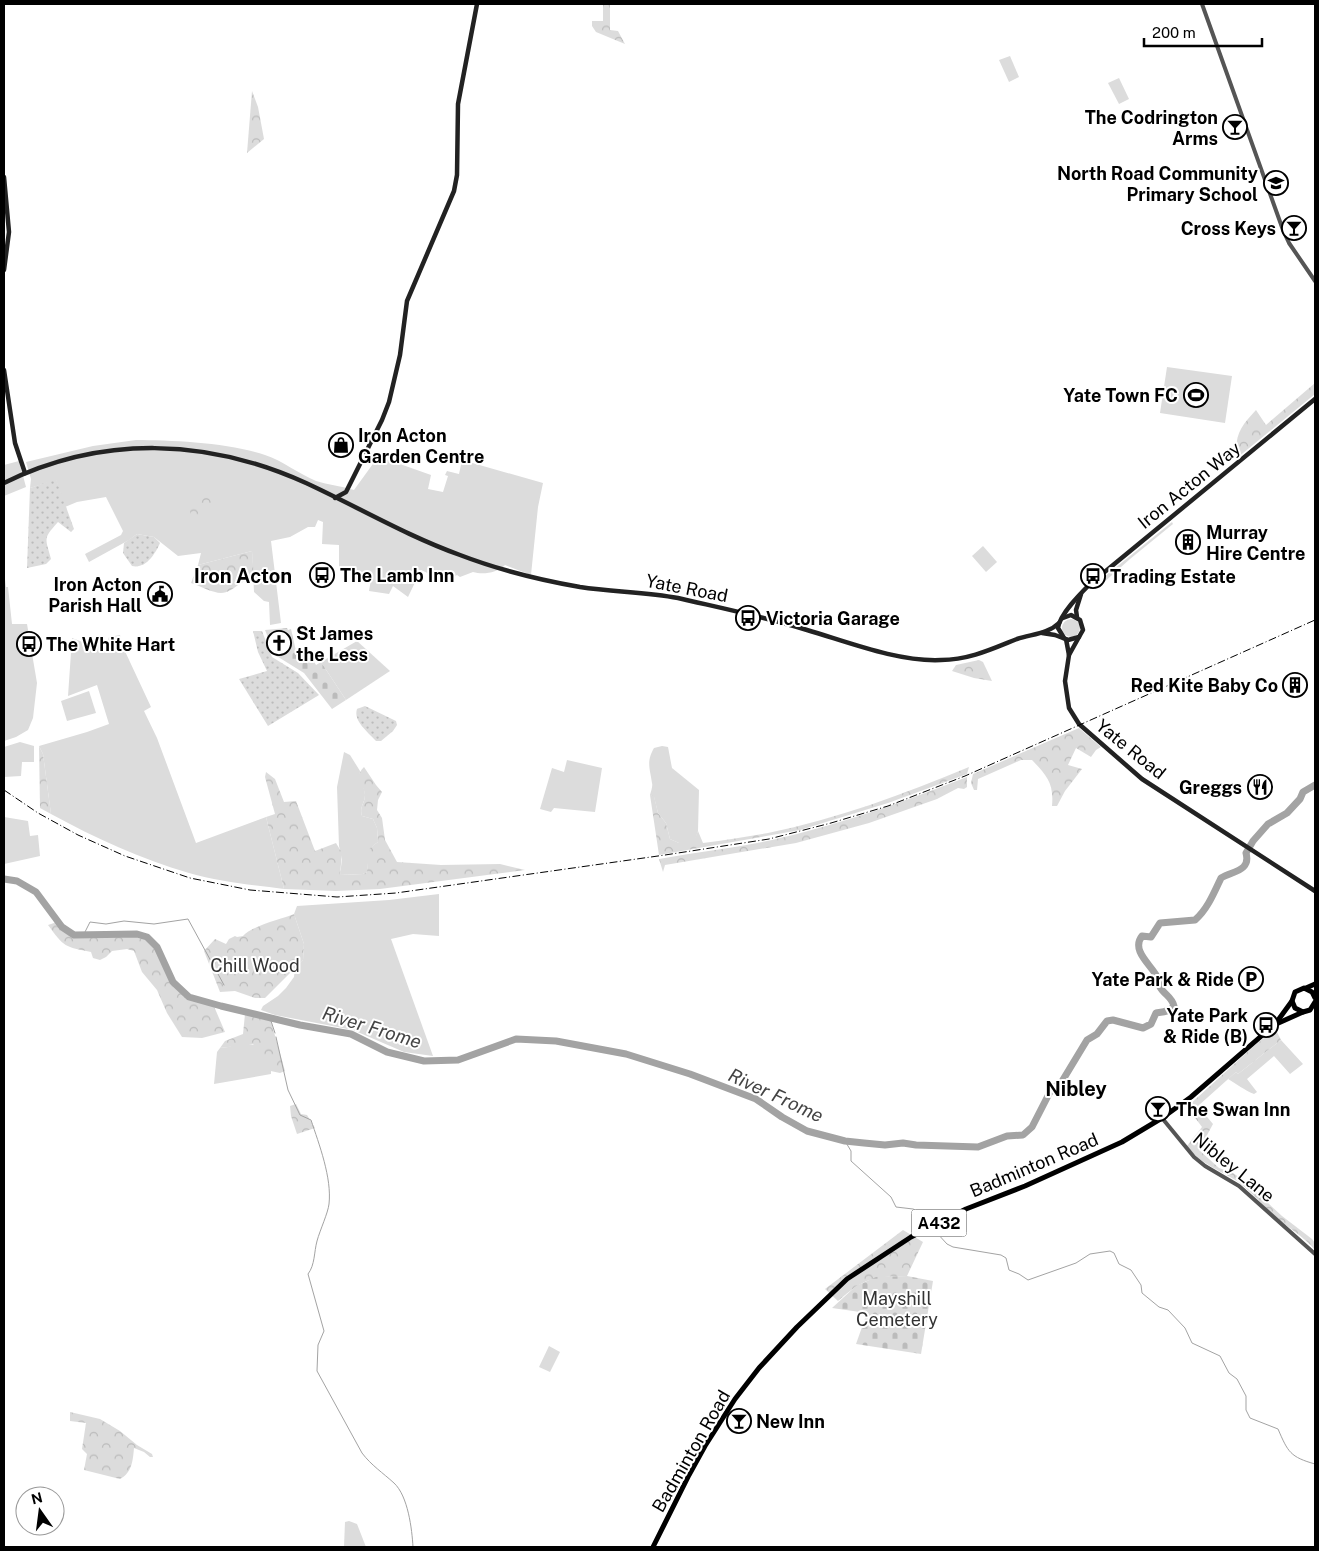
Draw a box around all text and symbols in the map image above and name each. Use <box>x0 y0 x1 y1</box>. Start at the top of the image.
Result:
scale bar <box>1144 15 1262 47</box>
text: 200 m <box>1152 24 1196 41</box>
place label: The Codrington Arms <box>1085 107 1218 149</box>
bar icon: The Codrington Arms <box>1222 114 1248 140</box>
place label: North Road Community Primary School <box>1057 163 1258 205</box>
school or university icon: North Road Community Primary School <box>1263 170 1289 196</box>
bar icon: Cross Keys <box>1281 215 1307 241</box>
place label: Cross Keys <box>1181 218 1276 239</box>
sports icon: Yate Town FC <box>1183 382 1209 408</box>
place label: Yate Town FC <box>1063 385 1178 406</box>
place label: Iron Acton Garden Centre <box>358 425 484 467</box>
shop icon: Iron Acton Garden Centre <box>328 432 354 458</box>
street label: Iron Acton Way <box>1134 437 1245 533</box>
place label: Murray Hire Centre <box>1206 522 1305 564</box>
building icon: Murray Hire Centre <box>1175 529 1201 555</box>
bus stop icon: The Lamb Inn <box>309 562 335 588</box>
bus stop icon: Trading Estate <box>1080 563 1106 589</box>
district label: Iron Acton <box>194 564 292 588</box>
place label: The Lamb Inn <box>340 565 455 586</box>
place label: Trading Estate <box>1110 566 1236 587</box>
street label: Yate Road <box>644 570 730 606</box>
place label: Iron Acton Parish Hall <box>48 574 142 616</box>
public building icon: Iron Acton Parish Hall <box>147 581 173 607</box>
bus stop icon: Victoria Garage <box>735 605 761 631</box>
place label: Victoria Garage <box>766 608 900 629</box>
place label: St James the Less <box>296 623 373 665</box>
church icon: St James the Less <box>266 630 292 656</box>
bus stop icon: The White Hart <box>16 631 42 657</box>
place label: The White Hart <box>46 634 175 655</box>
building icon: Red Kite Baby Co <box>1282 672 1308 698</box>
place label: Red Kite Baby Co <box>1131 675 1278 696</box>
street label: Yate Road <box>1092 715 1170 783</box>
restaurant icon: Greggs <box>1247 774 1273 800</box>
place label: Greggs <box>1179 777 1242 798</box>
park label: Chill Wood <box>210 955 300 976</box>
parking icon: Yate Park & Ride <box>1238 966 1264 992</box>
place label: Yate Park & Ride <box>1092 969 1234 990</box>
water label: River Frome <box>320 1002 424 1052</box>
place label: Yate Park & Ride (B) <box>1163 1005 1249 1047</box>
bus stop icon: Yate Park & Ride (B) <box>1253 1012 1279 1038</box>
water label: River Frome <box>725 1063 827 1127</box>
district label: Nibley <box>1045 1077 1107 1101</box>
bar icon: The Swan Inn <box>1145 1096 1171 1122</box>
place label: The Swan Inn <box>1176 1099 1290 1120</box>
street label: Badminton Road <box>967 1128 1101 1202</box>
street label: Nibley Lane <box>1189 1128 1279 1206</box>
road number: A432 <box>912 1210 966 1236</box>
park label: Mayshill Cemetery <box>856 1288 938 1330</box>
street label: Badminton Road <box>648 1386 734 1516</box>
bar icon: New Inn <box>726 1408 752 1434</box>
place label: New Inn <box>756 1411 825 1432</box>
north arrow <box>15 1486 65 1536</box>
text: N <box>30 1489 44 1507</box>

